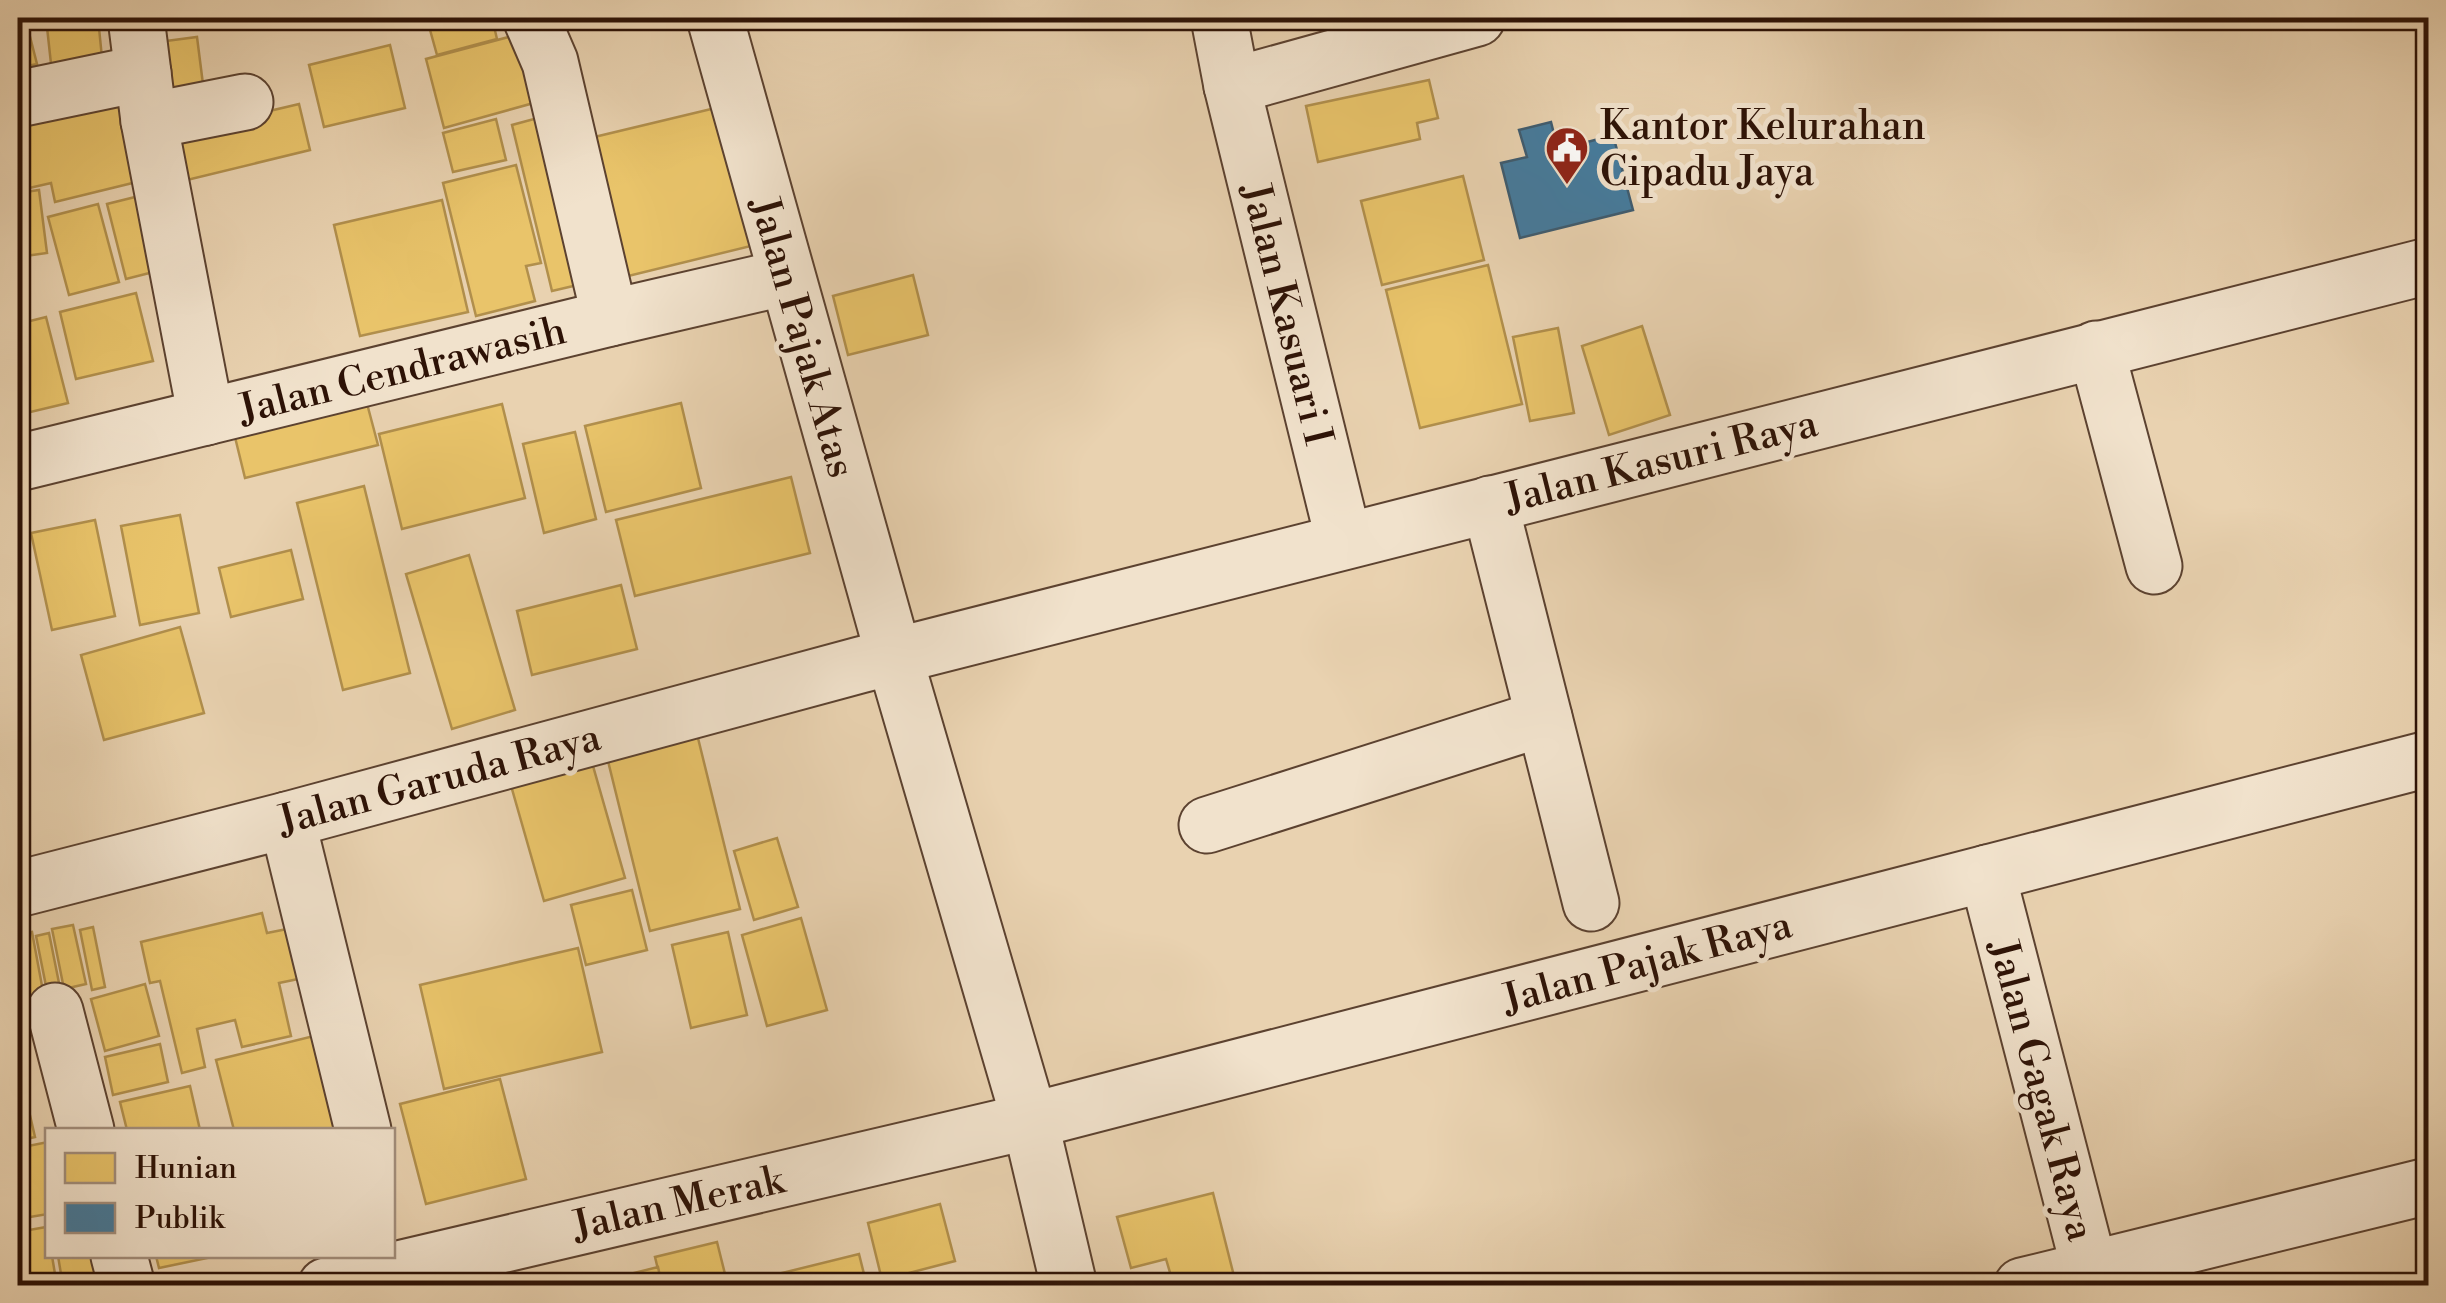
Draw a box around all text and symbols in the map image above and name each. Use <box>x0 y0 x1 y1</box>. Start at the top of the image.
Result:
place label: Kantor Kelurahan Cipadu Jaya <box>1600 102 1926 199</box>
public building icon: Kantor Kelurahan Cipadu Jaya <box>1544 125 1590 186</box>
street label: Jalan Kasuari I <box>1229 177 1343 450</box>
street label: Jalan Pajak Atas <box>737 190 866 484</box>
street label: Jalan Cendrawasih <box>232 306 571 436</box>
street label: Jalan Kasuri Raya <box>1498 399 1824 526</box>
street label: Jalan Garuda Raya <box>271 713 607 848</box>
street label: Jalan Pajak Raya <box>1496 900 1798 1027</box>
street label: Jalan Gagak Raya <box>1975 933 2105 1247</box>
legend <box>45 1128 395 1258</box>
text: Hunian <box>135 1150 237 1188</box>
street label: Jalan Merak <box>566 1155 791 1253</box>
text: Publik <box>135 1200 226 1238</box>

